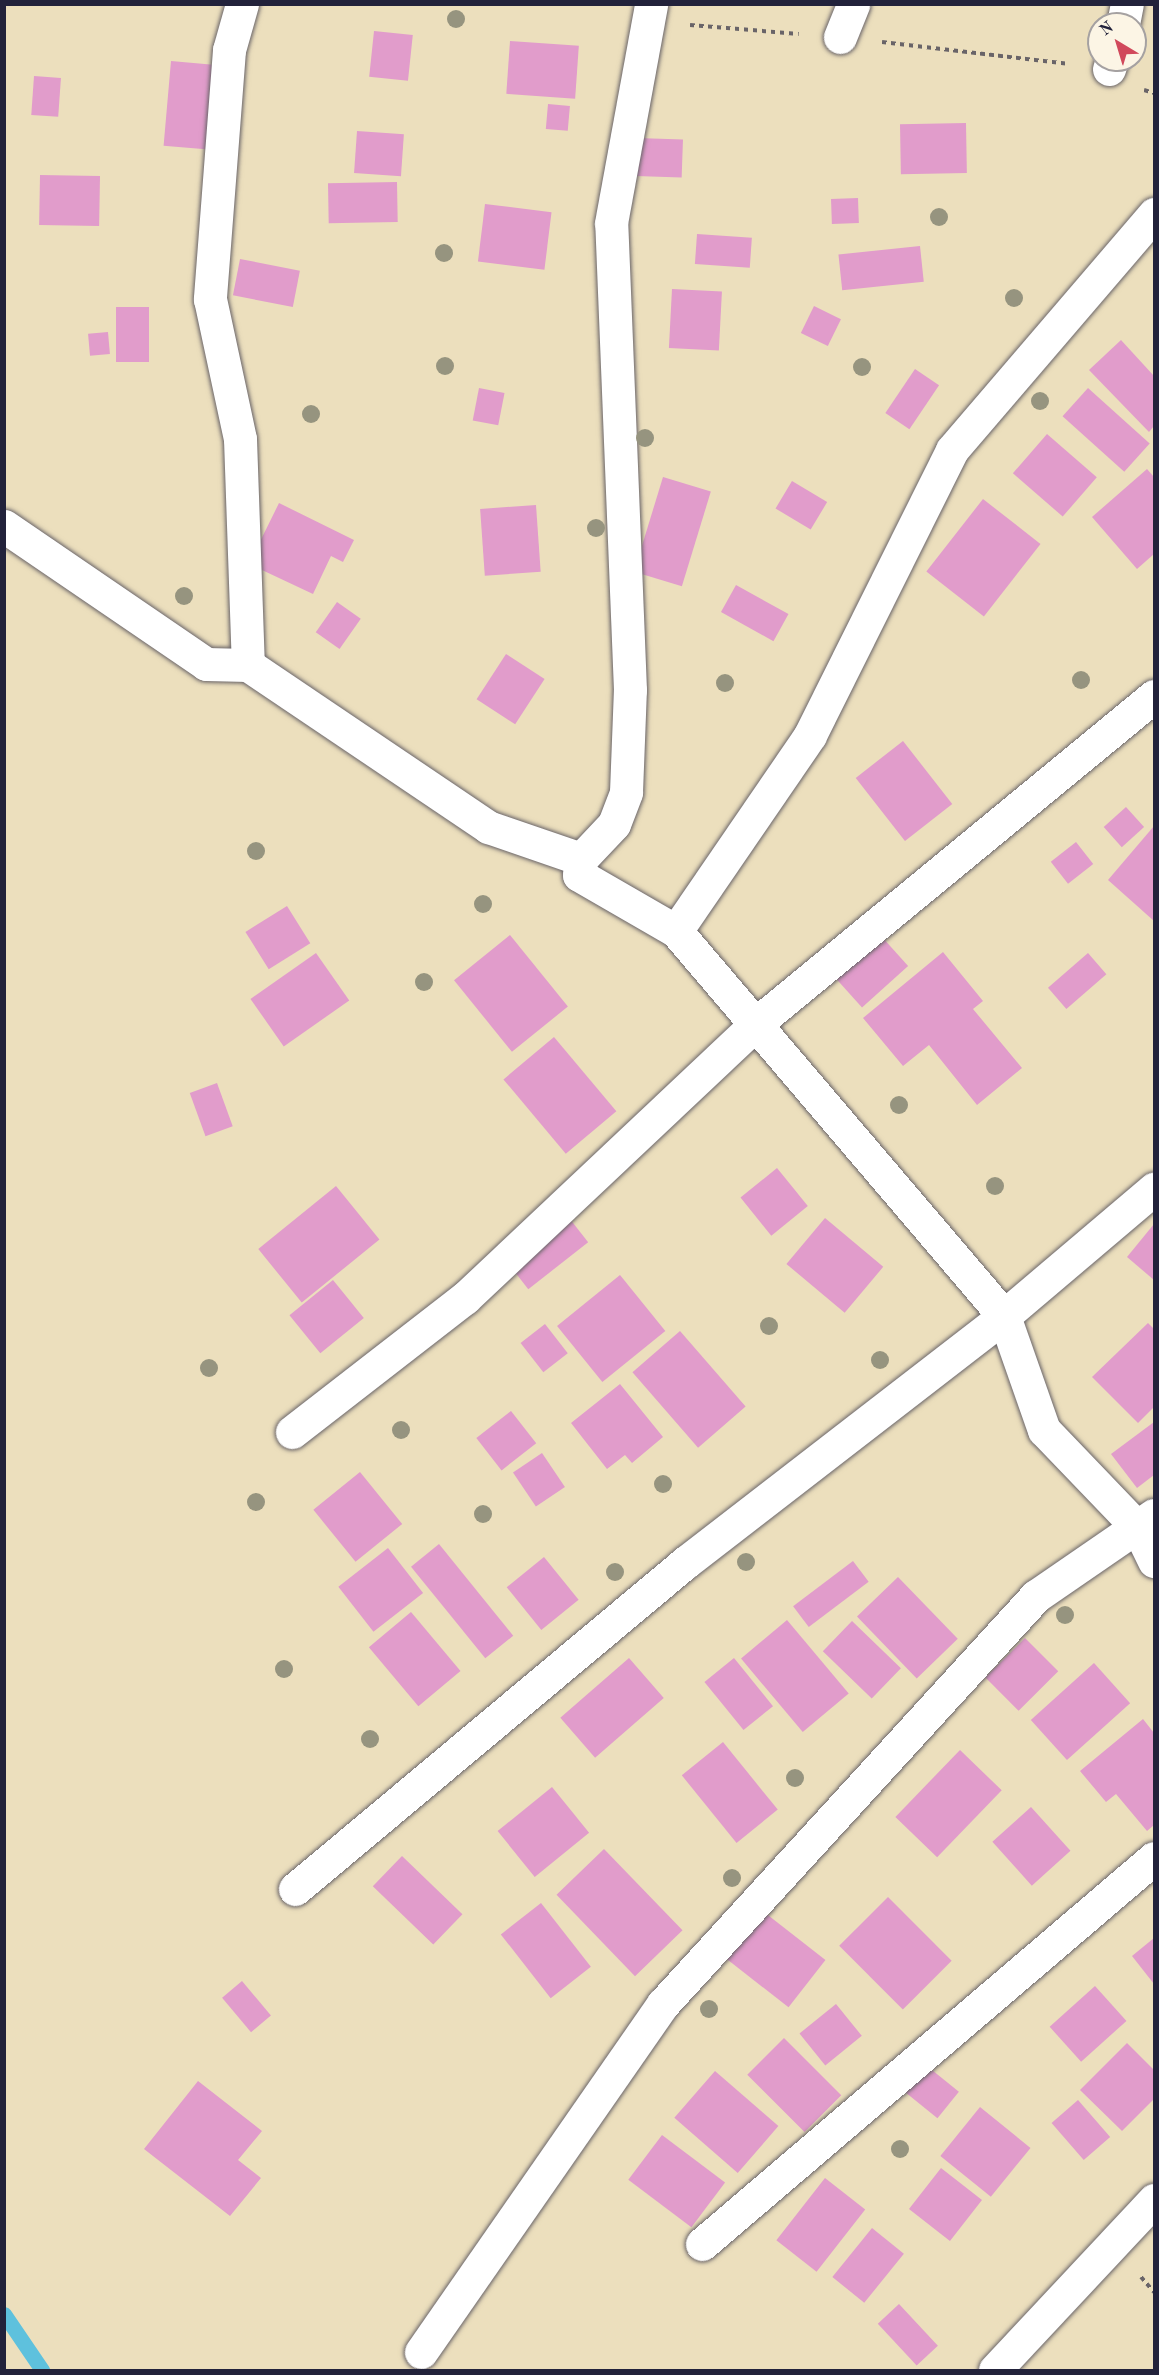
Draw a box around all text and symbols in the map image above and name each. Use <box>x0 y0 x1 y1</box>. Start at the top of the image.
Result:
north arrow <box>1087 12 1147 72</box>
text: N <box>1097 19 1117 39</box>

